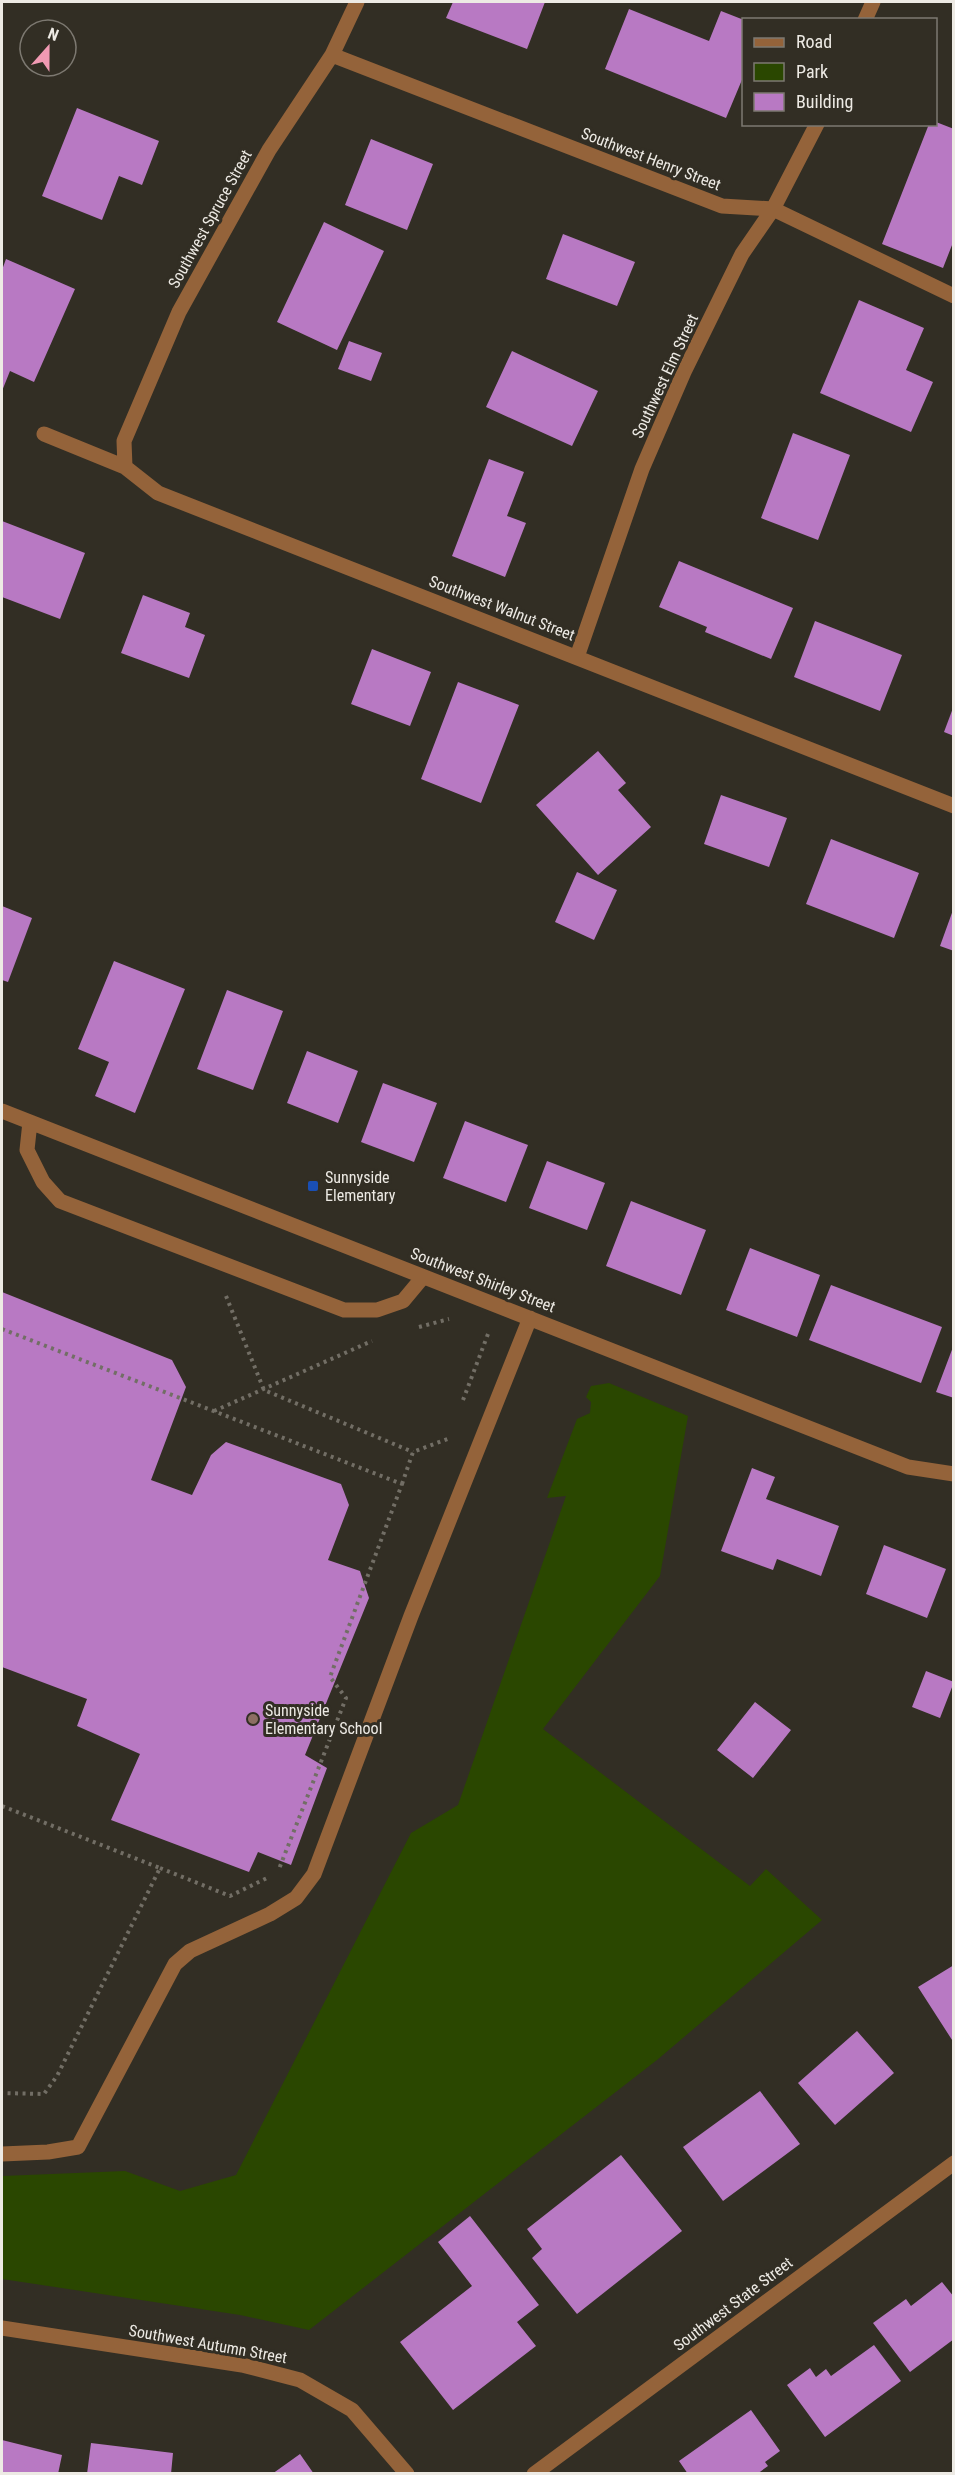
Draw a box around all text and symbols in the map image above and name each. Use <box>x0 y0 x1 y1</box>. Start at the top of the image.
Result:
north arrow <box>18 18 78 78</box>
legend <box>742 18 937 126</box>
text: N <box>45 24 61 45</box>
text: Road <box>796 31 832 52</box>
text: Park <box>796 61 828 82</box>
text: Building <box>796 91 853 112</box>
street label: Southwest Henry Street <box>578 124 724 195</box>
street label: Southwest Spruce Street <box>164 146 256 291</box>
street label: Southwest Elm Street <box>628 311 702 441</box>
street label: Southwest Walnut Street <box>426 571 578 645</box>
place label: Sunnyside Elementary <box>325 1168 396 1205</box>
marker: Sunnyside Elementary <box>306 1179 320 1193</box>
street label: Southwest Shirley Street <box>408 1244 558 1316</box>
place label: Sunnyside Elementary School <box>265 1701 382 1738</box>
marker: Sunnyside Elementary School <box>246 1712 260 1726</box>
street label: Southwest State Street <box>670 2253 797 2355</box>
street label: Southwest Autumn Street <box>127 2321 289 2367</box>

